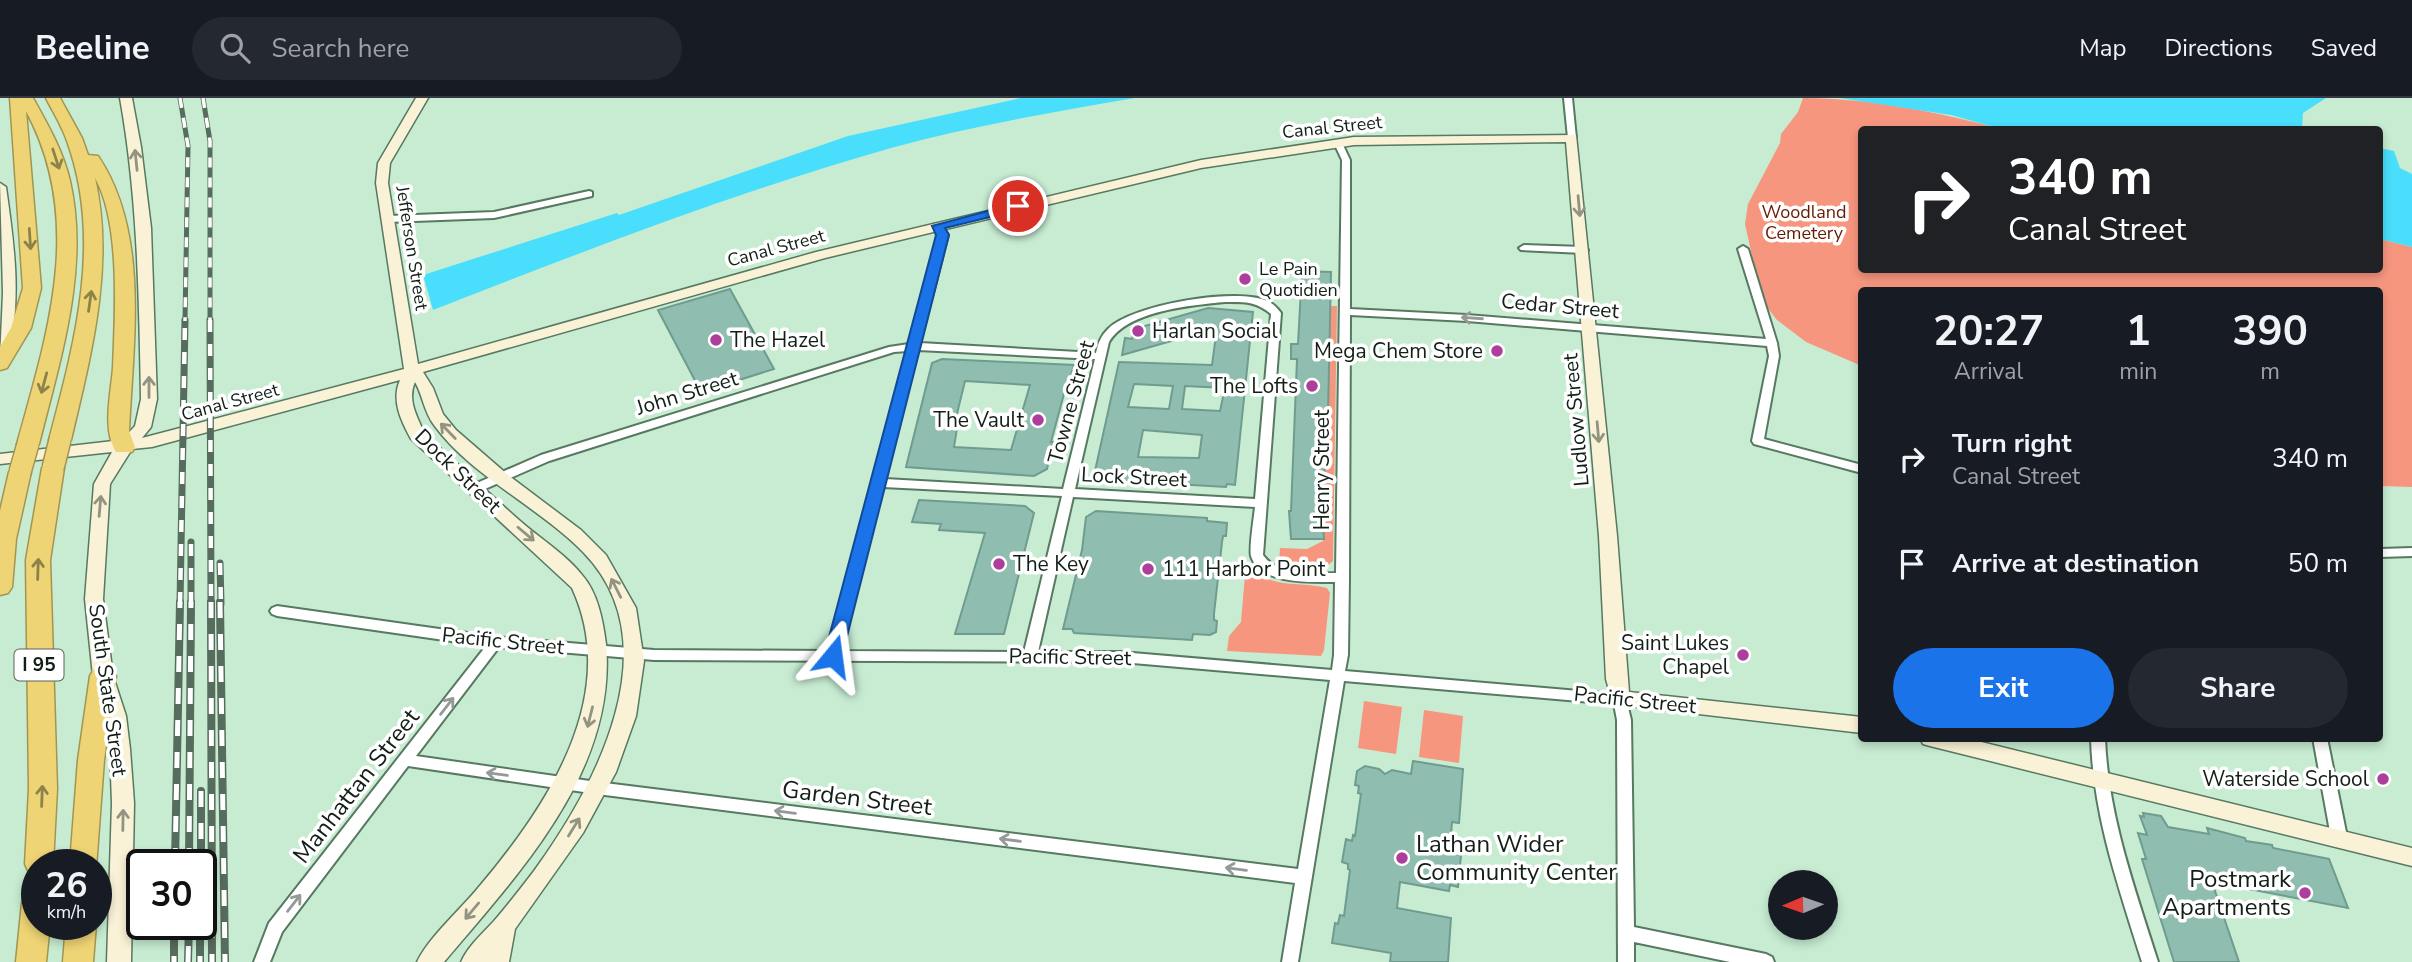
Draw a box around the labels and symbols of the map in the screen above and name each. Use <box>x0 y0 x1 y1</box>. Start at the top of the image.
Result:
street label: Canal Street <box>1281 110 1384 144</box>
one-way arrow <box>50 148 63 170</box>
one-way arrow <box>130 149 143 172</box>
pin <box>988 176 1048 236</box>
street label: Jefferson Street <box>390 183 434 312</box>
one-way arrow <box>1573 194 1586 217</box>
park label: Woodland Cemetery <box>1762 200 1846 245</box>
street label: Canal Street <box>725 223 828 273</box>
one-way arrow <box>23 227 36 250</box>
place label: Le Pain Quotidien <box>1259 257 1338 302</box>
marker: Le Pain Quotidien <box>1237 271 1253 287</box>
street label: Cedar Street <box>1500 287 1621 325</box>
one-way arrow <box>84 291 97 313</box>
one-way arrow <box>1461 311 1484 324</box>
place label: Harlan Social <box>1152 317 1279 345</box>
marker: Harlan Social <box>1130 323 1146 339</box>
place label: The Hazel <box>730 326 826 354</box>
marker: The Hazel <box>708 332 724 348</box>
street label: Towne Street <box>1041 337 1101 466</box>
place label: Mega Chem Store <box>1314 337 1483 365</box>
marker: Mega Chem Store <box>1489 343 1505 359</box>
street label: Ludlow Street <box>1556 352 1596 488</box>
street label: John Street <box>632 364 742 422</box>
one-way arrow <box>37 371 50 394</box>
place label: The Lofts <box>1210 372 1298 400</box>
one-way arrow <box>142 375 156 398</box>
street label: Canal Street <box>179 377 282 427</box>
marker: The Lofts <box>1304 378 1320 394</box>
place label: The Vault <box>933 406 1025 434</box>
street label: Henry Street <box>1308 409 1336 530</box>
marker: The Vault <box>1030 412 1046 428</box>
one-way arrow <box>1592 421 1605 443</box>
one-way arrow <box>440 422 457 439</box>
street label: Dock Street <box>409 423 508 520</box>
street label: Lock Street <box>1080 460 1188 494</box>
one-way arrow <box>94 495 107 518</box>
one-way arrow <box>517 526 535 542</box>
place label: The Key <box>1013 550 1089 578</box>
place label: 111 Harbor Point <box>1162 555 1326 583</box>
marker: The Key <box>991 556 1007 572</box>
one-way arrow <box>31 558 44 581</box>
marker: 111 Harbor Point <box>1140 561 1156 577</box>
one-way arrow <box>609 578 622 599</box>
street label: South State Street <box>82 602 134 779</box>
position arrow <box>796 619 870 693</box>
street label: Pacific Street <box>441 621 566 661</box>
place label: Saint Lukes Chapel <box>1621 629 1730 681</box>
street label: Pacific Street <box>1008 642 1132 672</box>
marker: Saint Lukes Chapel <box>1735 647 1751 663</box>
road number: I 95 <box>14 650 64 680</box>
street label: Pacific Street <box>1573 680 1698 720</box>
one-way arrow <box>439 697 454 716</box>
street label: Manhattan Street <box>286 702 427 870</box>
one-way arrow <box>583 705 596 728</box>
place label: Waterside School <box>2202 765 2370 793</box>
one-way arrow <box>487 767 509 780</box>
marker: Waterside School <box>2375 771 2391 787</box>
street label: Garden Street <box>780 773 934 823</box>
one-way arrow <box>36 785 49 808</box>
one-way arrow <box>774 805 797 818</box>
one-way arrow <box>116 809 129 832</box>
one-way arrow <box>567 818 581 838</box>
place label: Lathan Wider Community Center <box>1416 828 1617 888</box>
one-way arrow <box>1000 834 1022 847</box>
speed limit sign: 30 <box>126 849 217 940</box>
marker: Lathan Wider Community Center <box>1394 850 1410 866</box>
one-way arrow <box>1225 862 1248 875</box>
place label: Postmark Apartments <box>2162 863 2292 923</box>
north arrow <box>1768 870 1838 940</box>
marker: Postmark Apartments <box>2297 885 2313 901</box>
one-way arrow <box>287 894 302 913</box>
one-way arrow <box>464 902 479 920</box>

